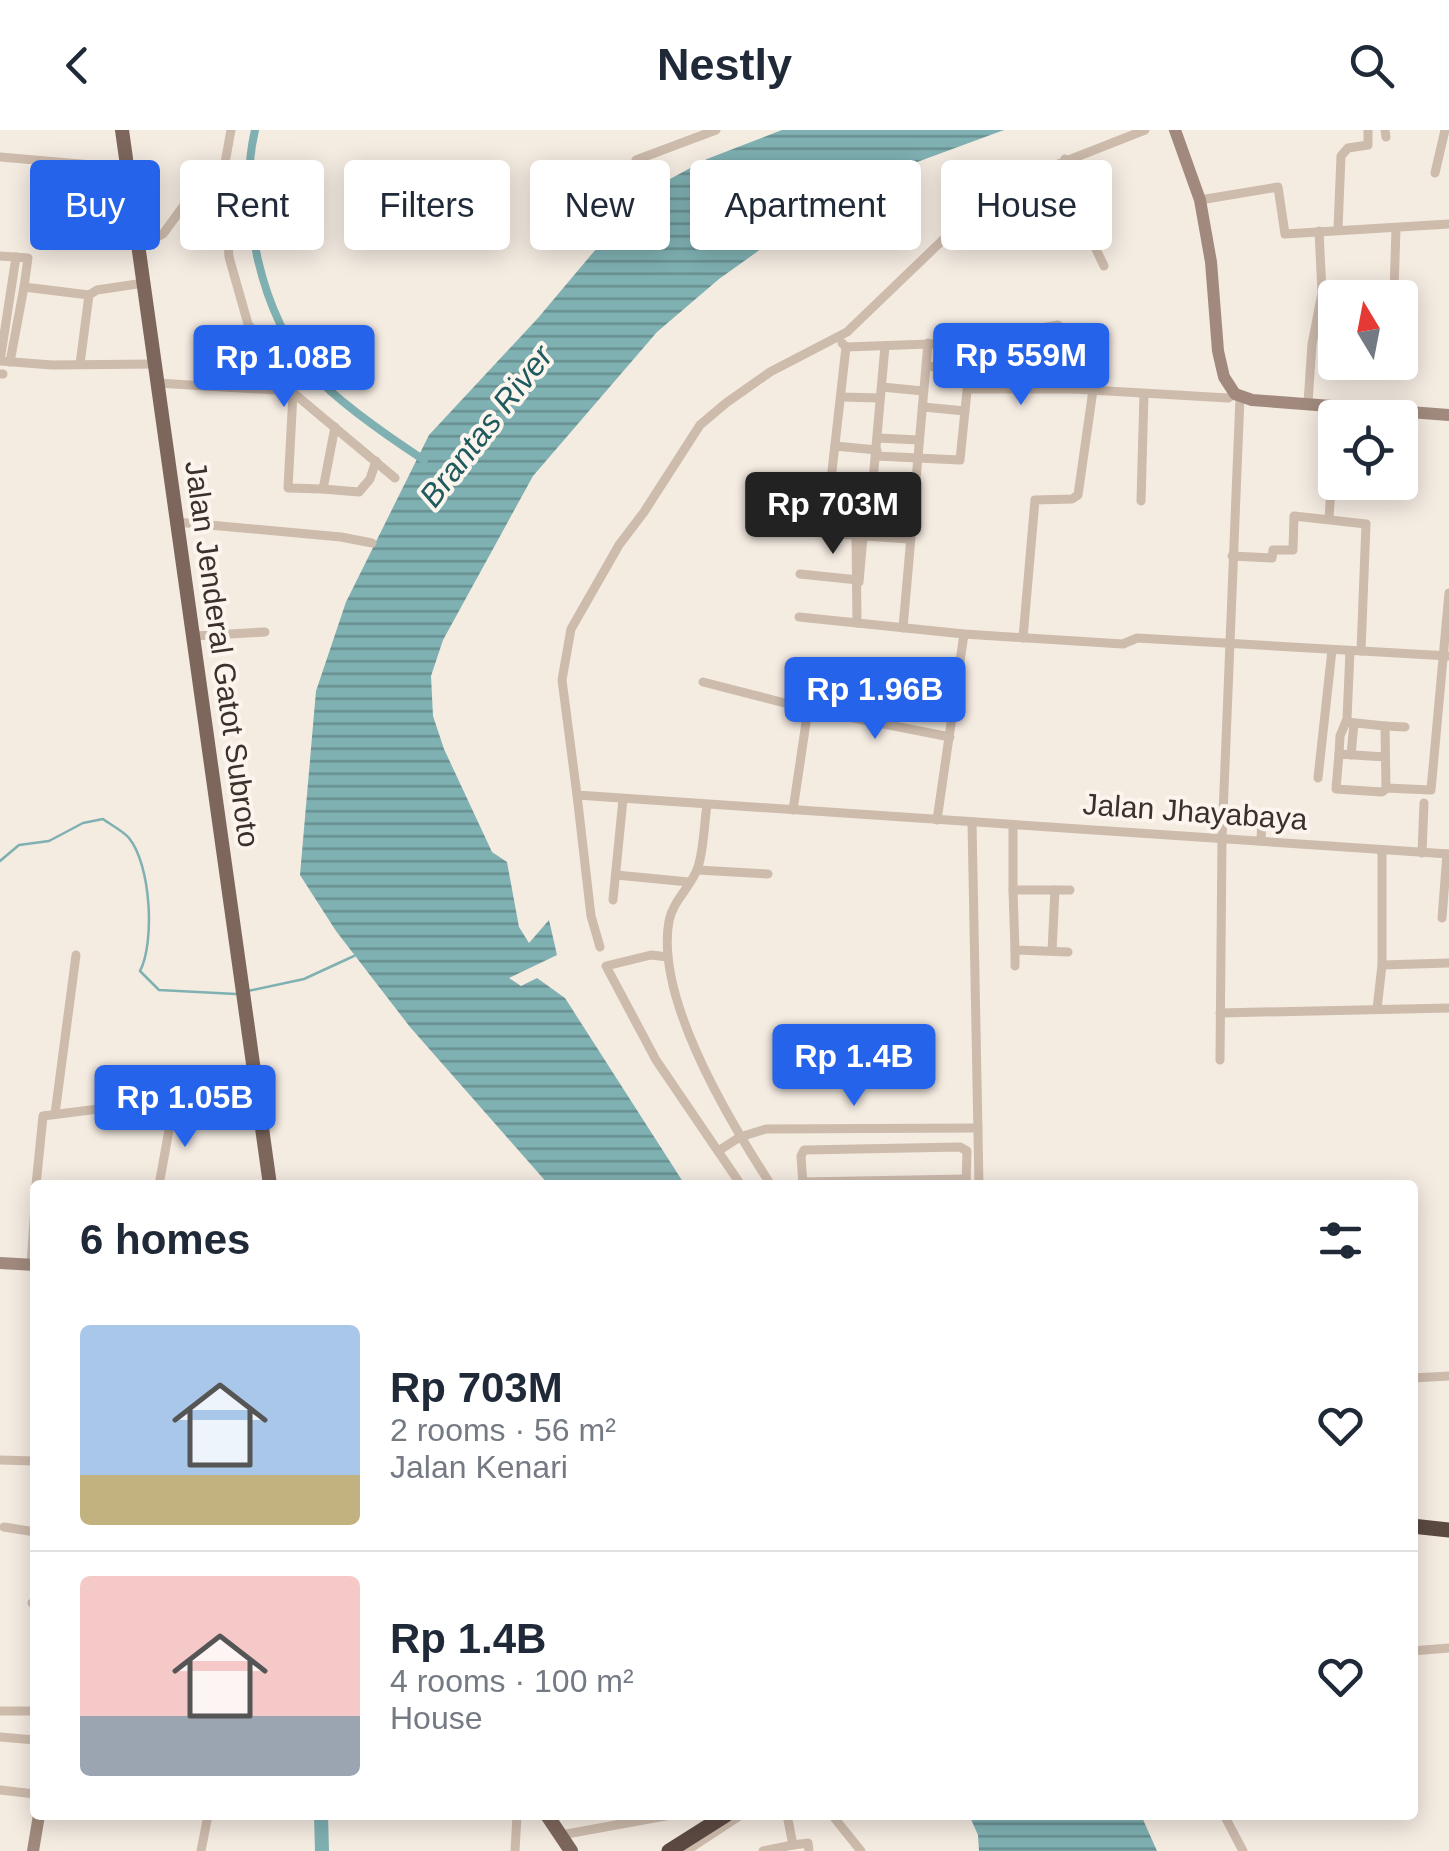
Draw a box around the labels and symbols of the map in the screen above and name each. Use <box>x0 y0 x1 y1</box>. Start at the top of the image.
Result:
north arrow <box>1318 280 1418 380</box>
pin: Rp 559M <box>929 323 1113 408</box>
pin: Rp 1.08B <box>181 325 387 410</box>
water label: Brantas River <box>412 337 561 513</box>
street label: Jalan Jenderal Gatot Subroto <box>179 458 266 849</box>
pin: Rp 703M <box>741 472 925 557</box>
pin: Rp 1.96B <box>772 657 978 742</box>
street label: Jalan Jhayabaya <box>1082 787 1309 836</box>
pin: Rp 1.4B <box>762 1024 946 1109</box>
pin: Rp 1.05B <box>82 1065 288 1150</box>

